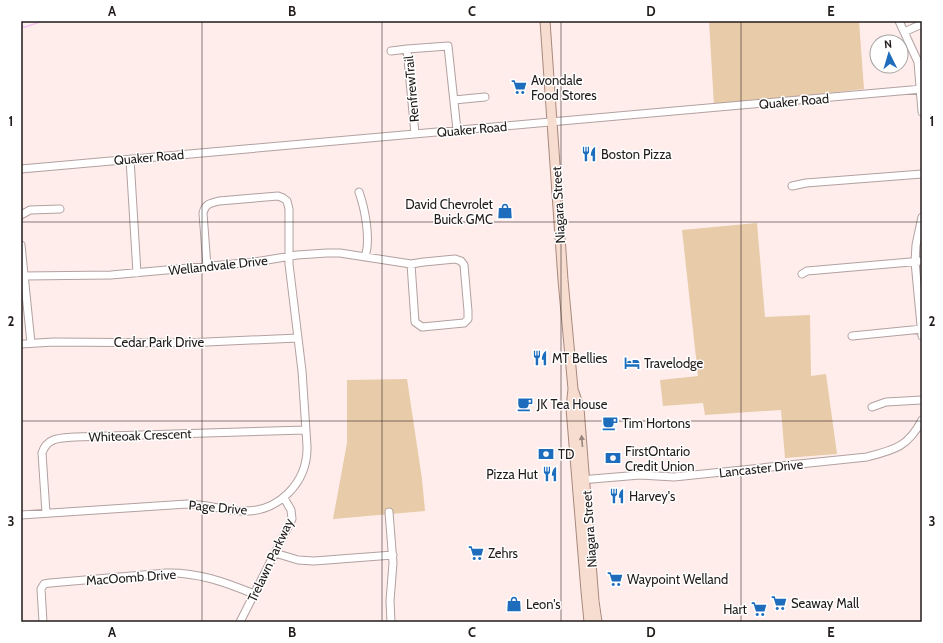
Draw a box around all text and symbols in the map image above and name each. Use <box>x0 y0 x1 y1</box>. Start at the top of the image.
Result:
text: A <box>108 3 117 19</box>
text: B <box>288 3 296 19</box>
text: C <box>468 3 476 19</box>
text: D <box>646 3 656 19</box>
text: E <box>827 3 835 19</box>
north arrow <box>869 34 909 74</box>
text: N <box>884 37 893 51</box>
street label: RenfrewTrail <box>400 55 422 123</box>
place label: Avondale Food Stores <box>531 72 597 103</box>
supermarket icon: Avondale Food Stores <box>510 78 528 96</box>
street label: Quaker Road <box>758 90 830 112</box>
text: 1 <box>9 113 13 129</box>
text: 1 <box>930 113 934 129</box>
street label: Quaker Road <box>436 118 508 140</box>
restaurant icon: Boston Pizza <box>580 145 598 163</box>
street label: Quaker Road <box>113 146 185 168</box>
place label: Boston Pizza <box>601 146 672 162</box>
street label: Niagara Street <box>548 165 568 244</box>
place label: David Chevrolet Buick GMC <box>405 196 494 227</box>
shop icon: David Chevrolet Buick GMC <box>496 202 514 220</box>
street label: Wellandvale Drive <box>168 252 269 278</box>
text: 2 <box>8 313 15 329</box>
text: 2 <box>929 313 936 329</box>
street label: Cedar Park Drive <box>114 334 205 350</box>
restaurant icon: MT Bellies <box>531 349 549 367</box>
place label: MT Bellies <box>552 350 608 366</box>
hotel icon: Travelodge <box>623 354 641 372</box>
place label: Travelodge <box>644 355 704 371</box>
cafe icon: JK Tea House <box>516 395 534 413</box>
place label: JK Tea House <box>536 396 608 412</box>
cafe icon: Tim Hortons <box>601 414 619 432</box>
place label: Tim Hortons <box>622 415 691 431</box>
street label: Whiteoak Crescent <box>88 425 192 445</box>
one-way arrow <box>579 435 586 447</box>
place label: FirstOntario Credit Union <box>625 443 694 474</box>
bank icon: TD <box>537 445 555 463</box>
place label: TD <box>558 446 574 462</box>
bank icon: FirstOntario Credit Union <box>604 449 622 467</box>
street label: Lancaster Drive <box>718 456 804 480</box>
restaurant icon: Pizza Hut <box>541 465 559 483</box>
place label: Pizza Hut <box>486 466 539 482</box>
restaurant icon: Harvey's <box>608 487 626 505</box>
place label: Harvey's <box>629 488 676 504</box>
street label: Niagara Street <box>578 489 600 568</box>
street label: Page Drive <box>188 496 248 518</box>
text: 3 <box>7 513 15 529</box>
text: 3 <box>928 513 936 529</box>
street label: Trelawn Parkway <box>244 515 297 604</box>
supermarket icon: Zehrs <box>467 544 485 562</box>
place label: Zehrs <box>488 545 519 561</box>
street label: MacOomb Drive <box>85 566 177 588</box>
supermarket icon: Waypoint Welland <box>606 570 624 588</box>
place label: Waypoint Welland <box>627 571 728 587</box>
supermarket icon: Seaway Mall <box>770 594 788 612</box>
shop icon: Leon's <box>505 595 523 613</box>
place label: Seaway Mall <box>791 595 859 611</box>
place label: Leon's <box>526 596 561 612</box>
supermarket icon: Hart <box>750 600 768 618</box>
place label: Hart <box>723 601 748 617</box>
text: A <box>108 624 117 640</box>
text: B <box>288 624 296 640</box>
text: C <box>468 624 476 640</box>
text: D <box>646 624 656 640</box>
text: E <box>827 624 835 640</box>

